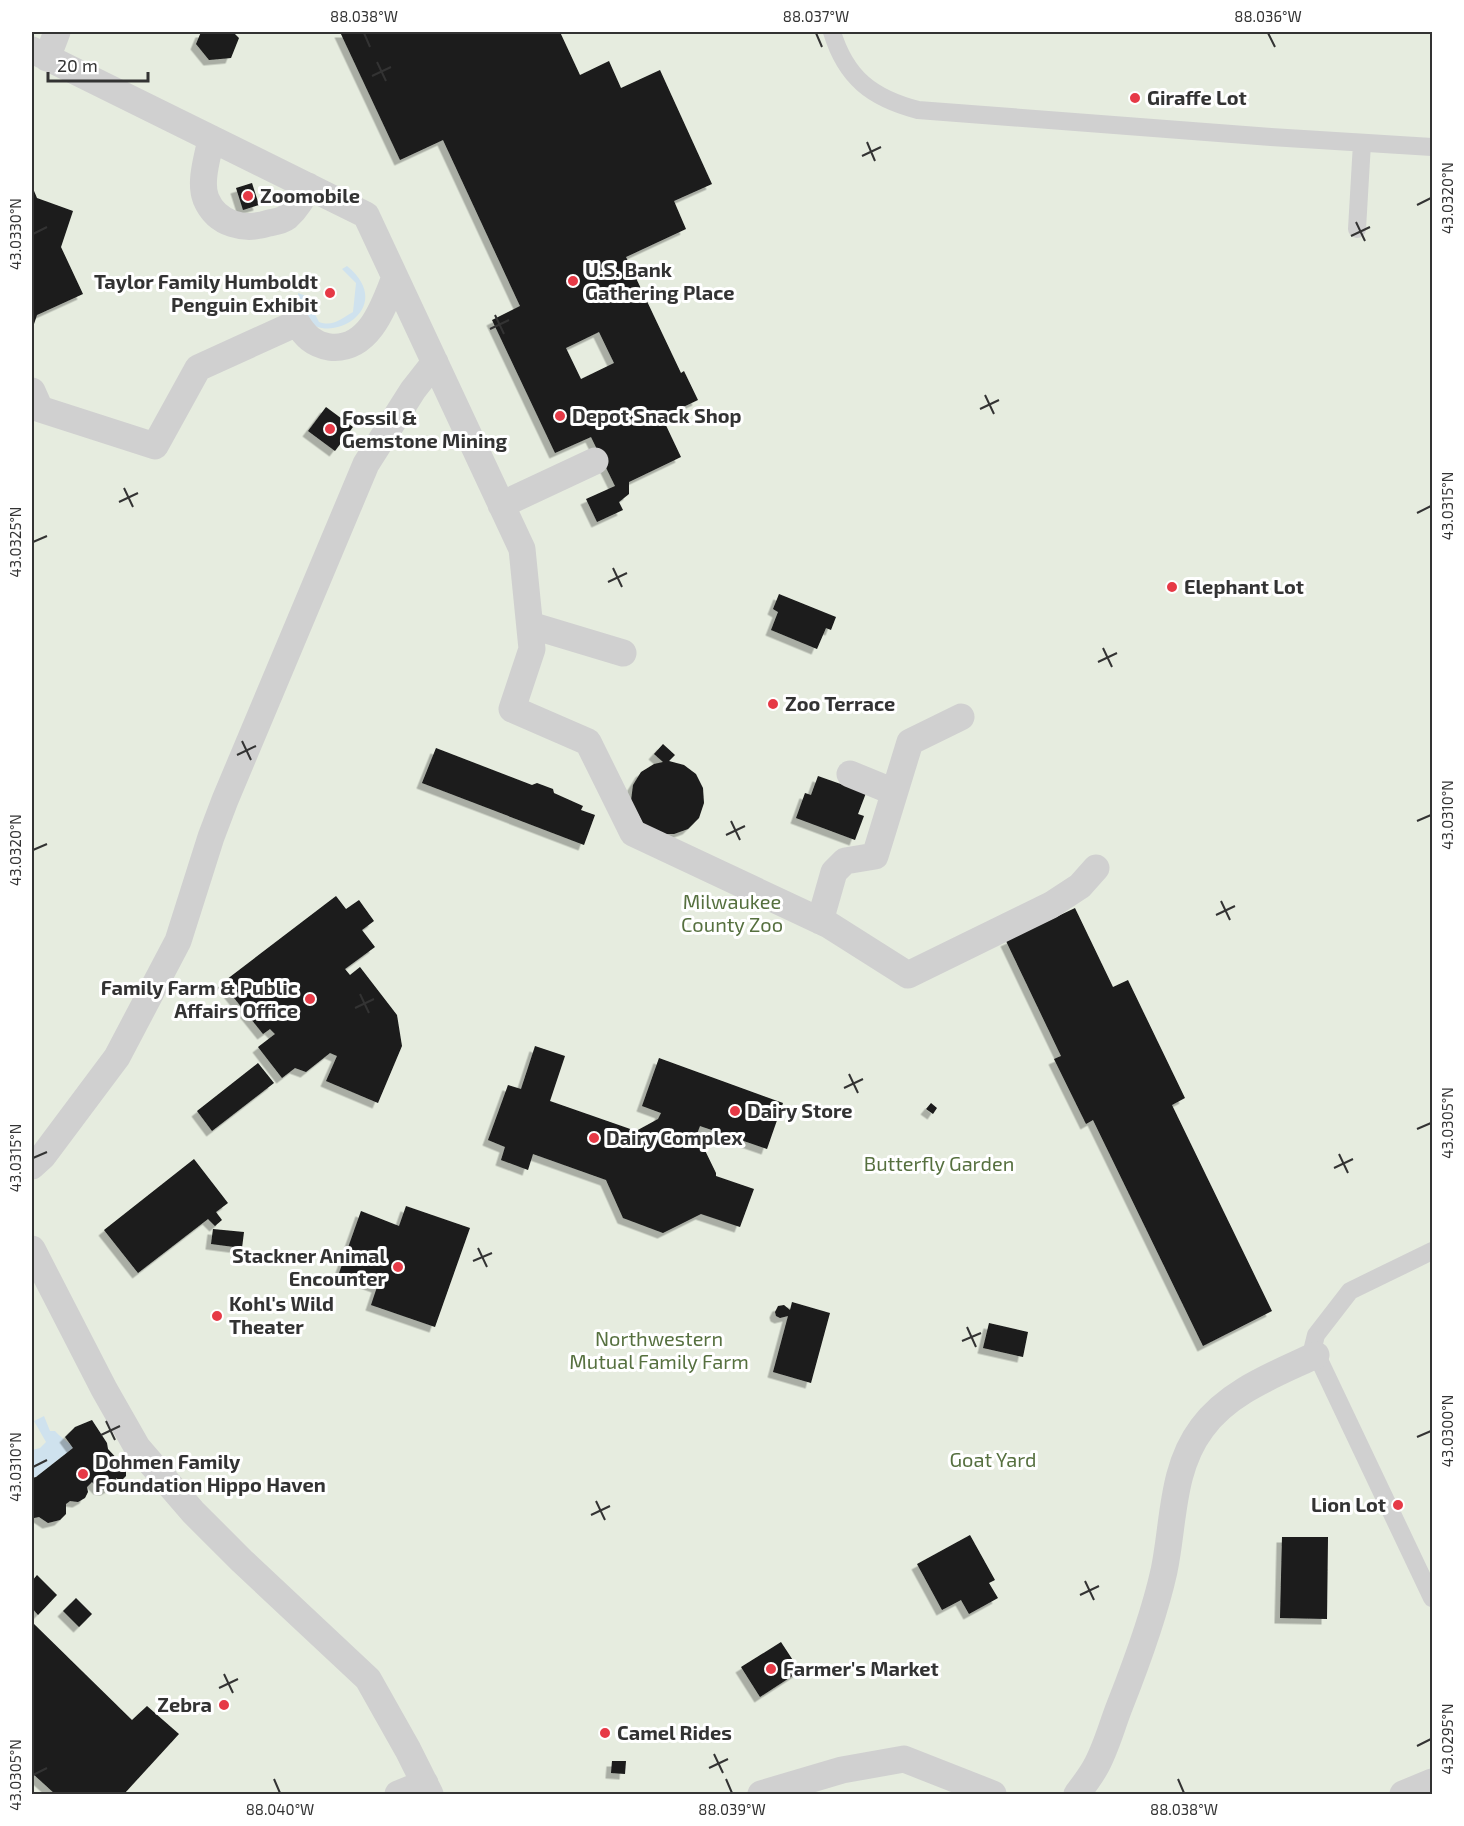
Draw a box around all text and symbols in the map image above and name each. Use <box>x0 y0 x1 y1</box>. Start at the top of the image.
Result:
text: 88.038°W <box>330 7 398 25</box>
text: 88.037°W <box>783 7 849 25</box>
text: 88.036°W <box>1234 7 1302 25</box>
scale bar <box>48 45 148 83</box>
text: 20 m <box>57 54 98 76</box>
place label: Giraffe Lot <box>1147 85 1247 109</box>
marker: Giraffe Lot <box>1128 91 1142 105</box>
text: 43.0320°N <box>1438 162 1456 234</box>
place label: Zoomobile <box>260 183 360 207</box>
marker: Zoomobile <box>241 189 255 203</box>
text: 43.0330°N <box>6 198 24 270</box>
place label: U.S. Bank Gathering Place <box>585 257 735 304</box>
place label: Taylor Family Humboldt Penguin Exhibit <box>94 269 318 316</box>
marker: U.S. Bank Gathering Place <box>566 274 580 288</box>
marker: Taylor Family Humboldt Penguin Exhibit <box>323 286 337 300</box>
place label: Depot Snack Shop <box>572 403 741 427</box>
place label: Fossil & Gemstone Mining <box>342 405 507 452</box>
marker: Depot Snack Shop <box>553 409 567 423</box>
marker: Fossil & Gemstone Mining <box>323 422 337 436</box>
text: 43.0315°N <box>1438 472 1456 540</box>
text: 43.0325°N <box>6 507 24 577</box>
place label: Elephant Lot <box>1184 574 1304 598</box>
marker: Elephant Lot <box>1165 580 1179 594</box>
place label: Zoo Terrace <box>785 691 895 715</box>
marker: Zoo Terrace <box>766 697 780 711</box>
text: 43.0310°N <box>1438 780 1456 850</box>
text: 43.0320°N <box>6 814 24 886</box>
park label: Milwaukee County Zoo <box>681 889 783 936</box>
place label: Family Farm & Public Affairs Office <box>101 975 298 1022</box>
marker: Family Farm & Public Affairs Office <box>303 992 317 1006</box>
text: 43.0305°N <box>1438 1087 1456 1159</box>
place label: Dairy Store <box>747 1098 853 1123</box>
marker: Dairy Store <box>728 1104 742 1118</box>
text: 43.0315°N <box>6 1124 24 1192</box>
place label: Dairy Complex <box>606 1125 743 1150</box>
marker: Dairy Complex <box>587 1131 601 1145</box>
park label: Butterfly Garden <box>864 1151 1014 1175</box>
place label: Stackner Animal Encounter <box>232 1243 386 1290</box>
marker: Stackner Animal Encounter <box>391 1260 405 1274</box>
place label: Kohl's Wild Theater <box>229 1291 334 1338</box>
marker: Kohl's Wild Theater <box>210 1309 224 1323</box>
park label: Northwestern Mutual Family Farm <box>569 1326 749 1373</box>
text: 43.0300°N <box>1438 1395 1456 1467</box>
text: 43.0310°N <box>6 1432 24 1502</box>
park label: Goat Yard <box>950 1447 1036 1471</box>
place label: Dohmen Family Foundation Hippo Haven <box>95 1449 326 1496</box>
marker: Dohmen Family Foundation Hippo Haven <box>76 1467 90 1481</box>
place label: Lion Lot <box>1311 1492 1386 1516</box>
marker: Lion Lot <box>1391 1498 1405 1512</box>
place label: Farmer's Market <box>783 1656 939 1680</box>
marker: Farmer's Market <box>764 1662 778 1676</box>
place label: Zebra <box>157 1692 212 1716</box>
marker: Zebra <box>217 1698 231 1712</box>
text: 43.0295°N <box>1438 1703 1456 1775</box>
place label: Camel Rides <box>617 1720 732 1744</box>
marker: Camel Rides <box>598 1726 612 1740</box>
text: 43.0305°N <box>6 1739 24 1811</box>
text: 88.040°W <box>246 1800 314 1818</box>
text: 88.039°W <box>698 1800 766 1818</box>
text: 88.038°W <box>1150 1800 1218 1818</box>

